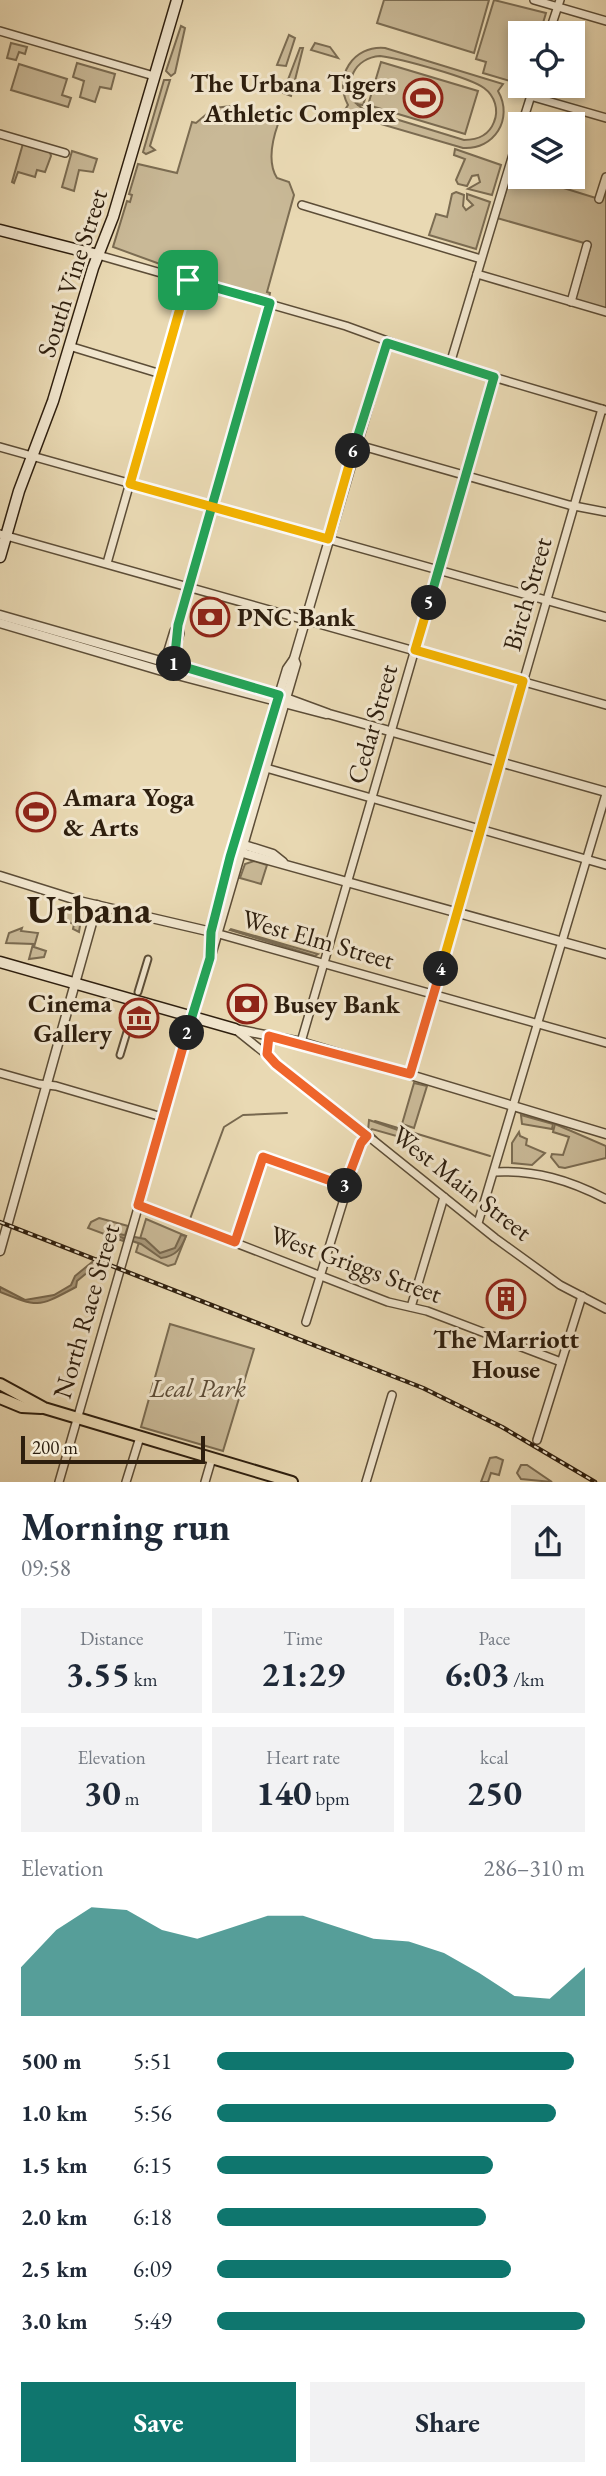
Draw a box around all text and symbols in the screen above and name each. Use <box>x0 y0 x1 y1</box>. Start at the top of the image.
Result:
map controls <box>508 21 585 189</box>
button: locate <box>508 21 585 98</box>
place label: The Urbana Tigers Athletic Complex <box>190 66 396 130</box>
sports icon: The Urbana Tigers Athletic Complex <box>402 77 444 119</box>
button: layers <box>508 112 585 189</box>
street label: South Vine Street <box>29 185 115 361</box>
pin <box>158 250 218 310</box>
icon: arrive <box>169 261 207 299</box>
pin: 6 <box>336 434 370 468</box>
text: 6 <box>347 438 358 463</box>
street label: Birch Street <box>495 533 559 655</box>
pin: 5 <box>412 586 446 620</box>
text: 5 <box>423 590 434 615</box>
bank icon: PNC Bank <box>189 596 231 638</box>
place label: PNC Bank <box>237 600 356 634</box>
pin: 1 <box>156 646 192 682</box>
text: 1 <box>168 651 179 676</box>
street label: Cedar Street <box>339 660 405 788</box>
place label: Amara Yoga & Arts <box>62 780 195 844</box>
sports icon: Amara Yoga & Arts <box>15 791 57 833</box>
district label: Urbana <box>26 883 152 935</box>
street label: West Elm Street <box>238 901 398 977</box>
pin: 4 <box>424 951 458 986</box>
text: 4 <box>435 956 446 981</box>
bank icon: Busey Bank <box>226 983 268 1025</box>
place label: Cinema Gallery <box>28 986 113 1050</box>
place label: Busey Bank <box>274 987 401 1021</box>
museum icon: Cinema Gallery <box>118 997 160 1039</box>
pin: 2 <box>170 1016 204 1050</box>
text: 2 <box>181 1020 192 1045</box>
street label: West Main Street <box>385 1118 539 1248</box>
pin: 3 <box>328 1168 362 1204</box>
text: 3 <box>339 1173 350 1198</box>
street label: West Griggs Street <box>265 1217 447 1311</box>
street label: North Race Street <box>45 1220 127 1402</box>
building icon: The Marriott House <box>485 1278 527 1320</box>
place label: The Marriott House <box>433 1322 579 1386</box>
park label: Leal Park <box>149 1371 246 1405</box>
scale bar <box>21 1433 205 1465</box>
text: 200 m <box>32 1435 78 1460</box>
text: Morning run <box>21 1502 230 1551</box>
button: share <box>511 1505 585 1579</box>
text: 09:58 <box>21 1553 71 1583</box>
text: Distance <box>80 1626 143 1651</box>
text: Time <box>283 1626 323 1651</box>
text: Pace <box>478 1626 510 1651</box>
text: 3.55 <box>66 1651 130 1696</box>
text: 21:29 <box>261 1651 345 1696</box>
text: 6:03 <box>444 1651 509 1696</box>
text: km <box>130 1667 158 1692</box>
text: /km <box>509 1667 545 1692</box>
text: Elevation <box>77 1745 146 1770</box>
text: Heart rate <box>266 1745 340 1770</box>
text: kcal <box>480 1745 509 1770</box>
text: 30 <box>84 1770 121 1815</box>
text: 140 <box>256 1770 312 1815</box>
text: 250 <box>467 1770 522 1815</box>
text: m <box>121 1786 139 1811</box>
text: bpm <box>312 1786 350 1811</box>
text: Elevation <box>21 1853 104 1883</box>
text: 286–310 m <box>484 1853 585 1883</box>
text: 500 m <box>21 2046 82 2076</box>
text: 5:51 <box>133 2046 172 2076</box>
text: 1.0 km <box>21 2098 88 2128</box>
text: 5:56 <box>133 2098 172 2128</box>
text: 1.5 km <box>21 2150 88 2180</box>
text: 6:15 <box>133 2150 172 2180</box>
text: 2.0 km <box>21 2202 88 2232</box>
text: 6:18 <box>133 2202 172 2232</box>
text: 2.5 km <box>21 2254 88 2284</box>
text: 6:09 <box>133 2254 172 2284</box>
text: 3.0 km <box>21 2306 88 2336</box>
text: 5:49 <box>133 2306 172 2336</box>
button: Save <box>21 2382 296 2462</box>
button: Share <box>310 2382 585 2462</box>

